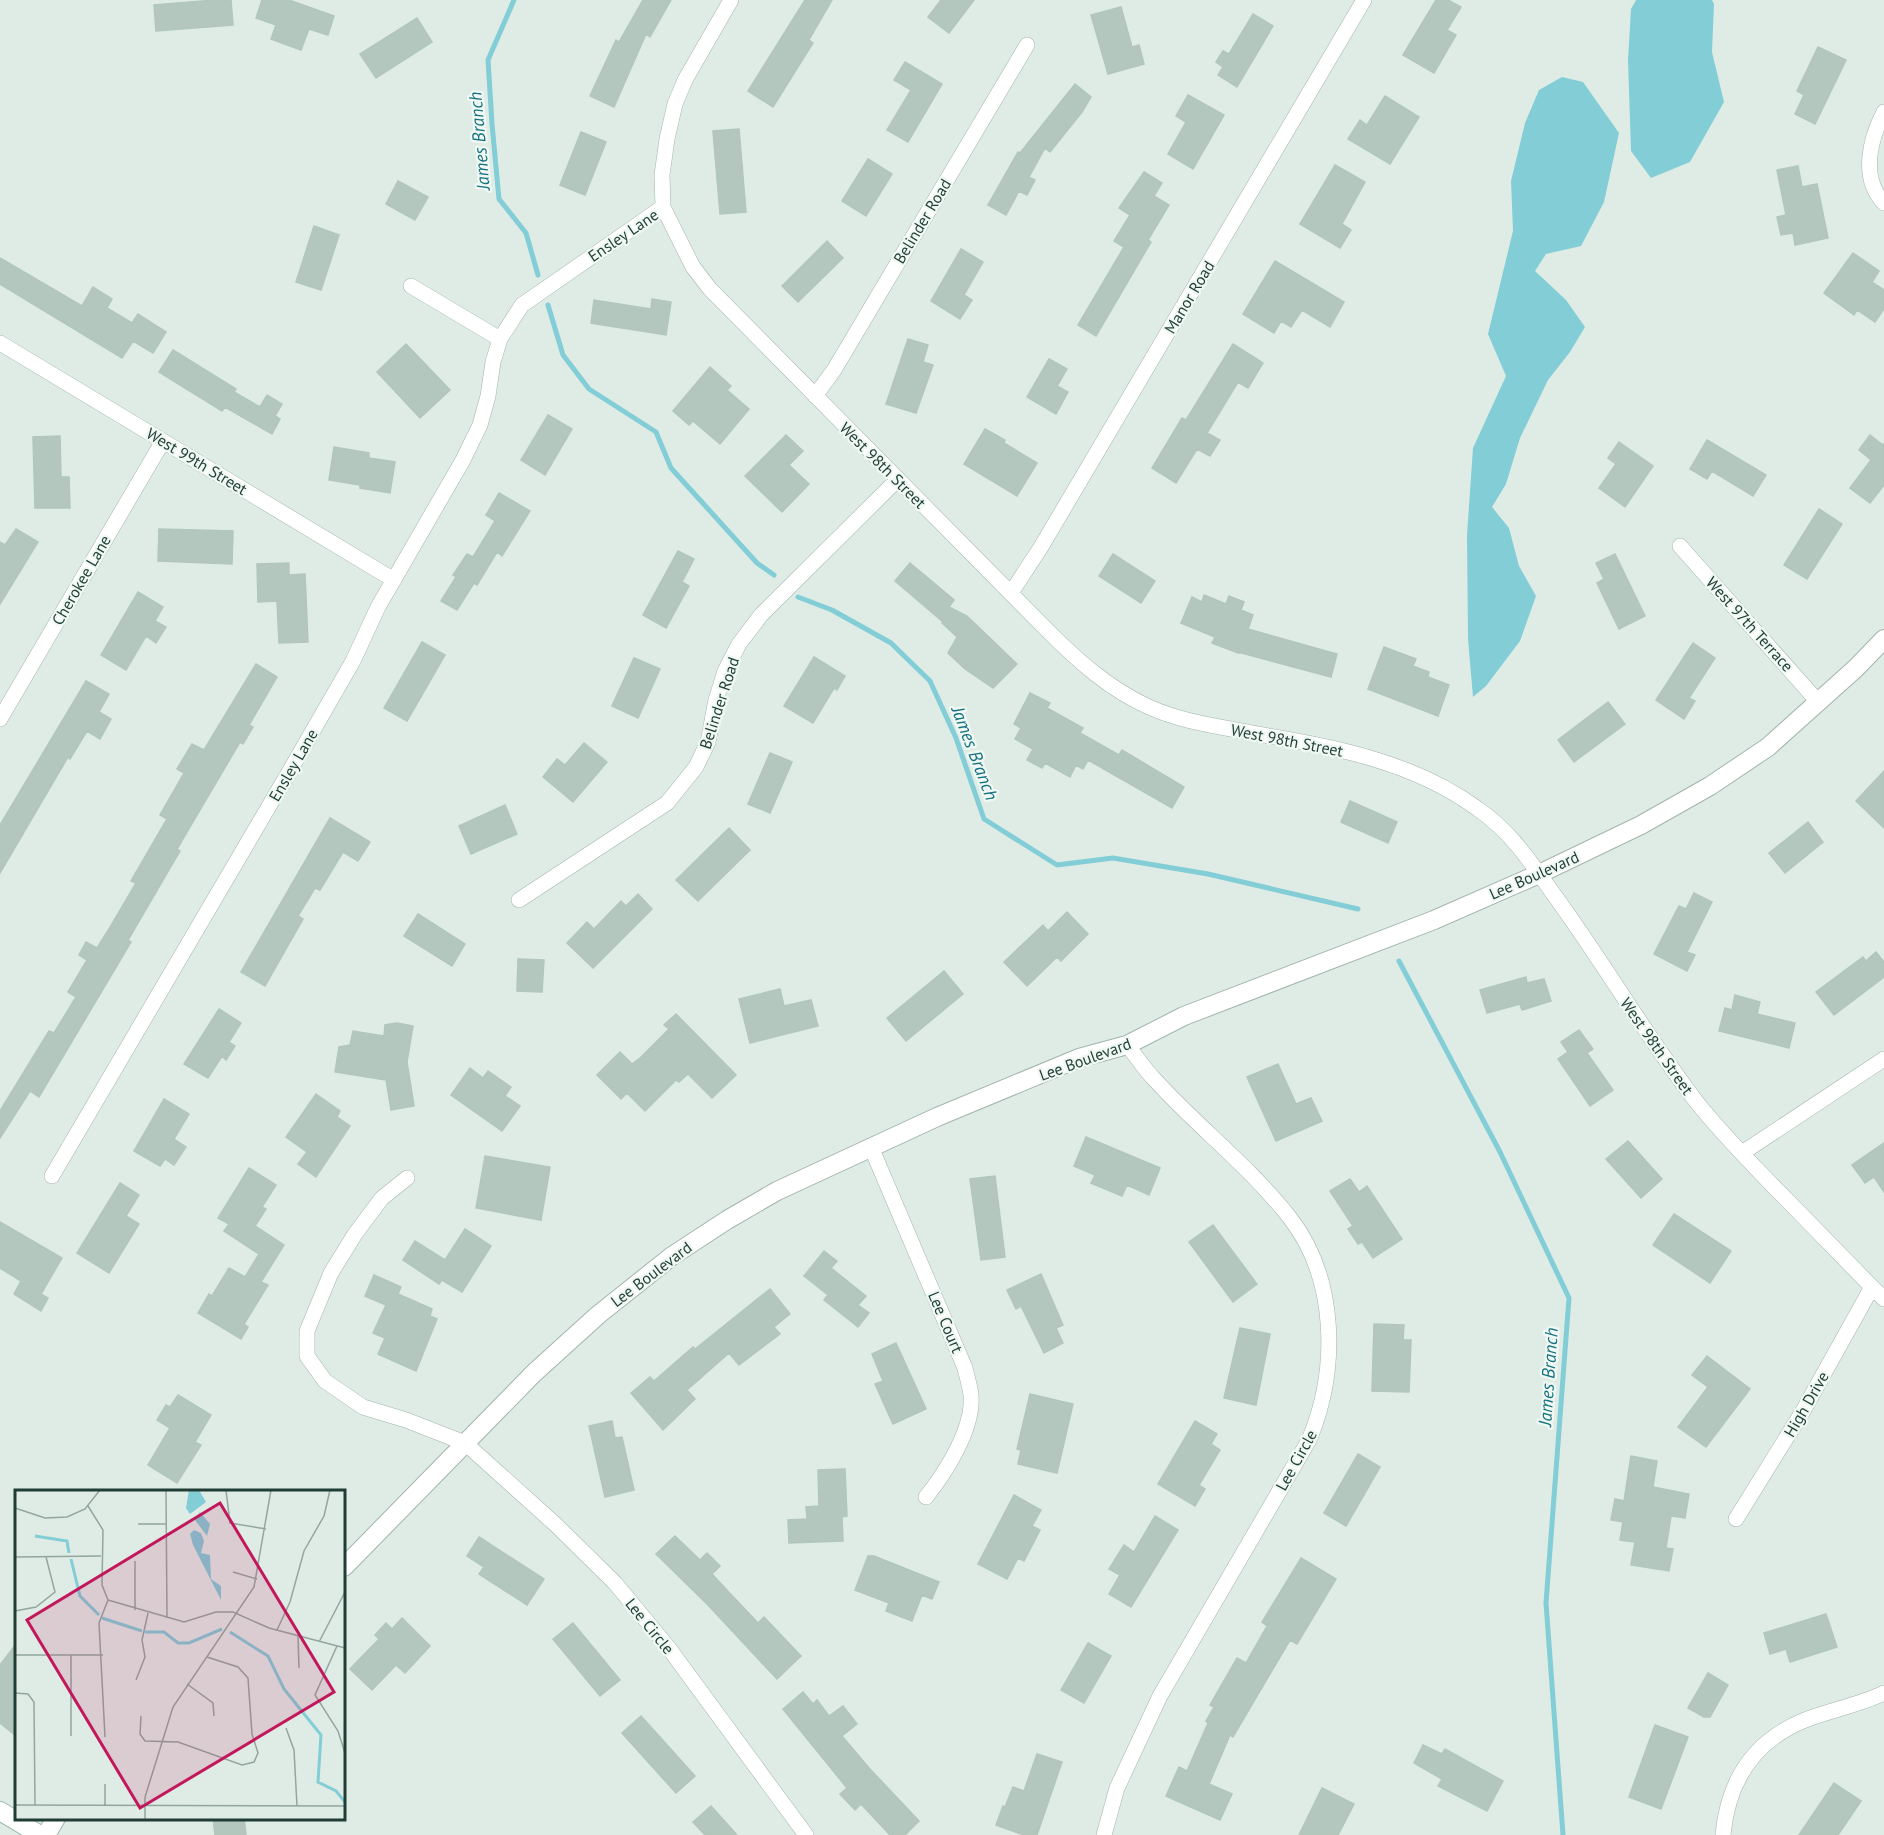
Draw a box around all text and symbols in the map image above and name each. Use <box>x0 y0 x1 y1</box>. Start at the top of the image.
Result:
water label: James Branch <box>463 91 495 193</box>
street label: Belinder Road <box>889 175 955 267</box>
street label: Ensley Lane <box>584 204 662 266</box>
street label: Manor Road <box>1159 257 1219 337</box>
street label: West 98th Street <box>836 418 931 513</box>
street label: West 99th Street <box>143 423 251 499</box>
street label: Cherokee Lane <box>47 531 115 629</box>
street label: West 97th Terrace <box>1702 572 1798 676</box>
street label: Belinder Road <box>695 654 743 752</box>
water label: James Branch <box>946 701 1003 803</box>
street label: West 98th Street <box>1229 719 1345 761</box>
street label: Ensley Lane <box>264 725 322 805</box>
street label: Lee Boulevard <box>1486 846 1582 904</box>
street label: West 98th Street <box>1616 994 1698 1099</box>
street label: Lee Boulevard <box>1036 1033 1134 1085</box>
street label: Lee Boulevard <box>606 1237 696 1311</box>
street label: Lee Court <box>924 1288 968 1356</box>
water label: James Branch <box>1533 1327 1563 1429</box>
street label: High Drive <box>1779 1368 1833 1440</box>
street label: Lee Circle <box>1271 1426 1321 1494</box>
inset map <box>15 1490 345 1820</box>
street label: Lee Circle <box>621 1594 679 1658</box>

